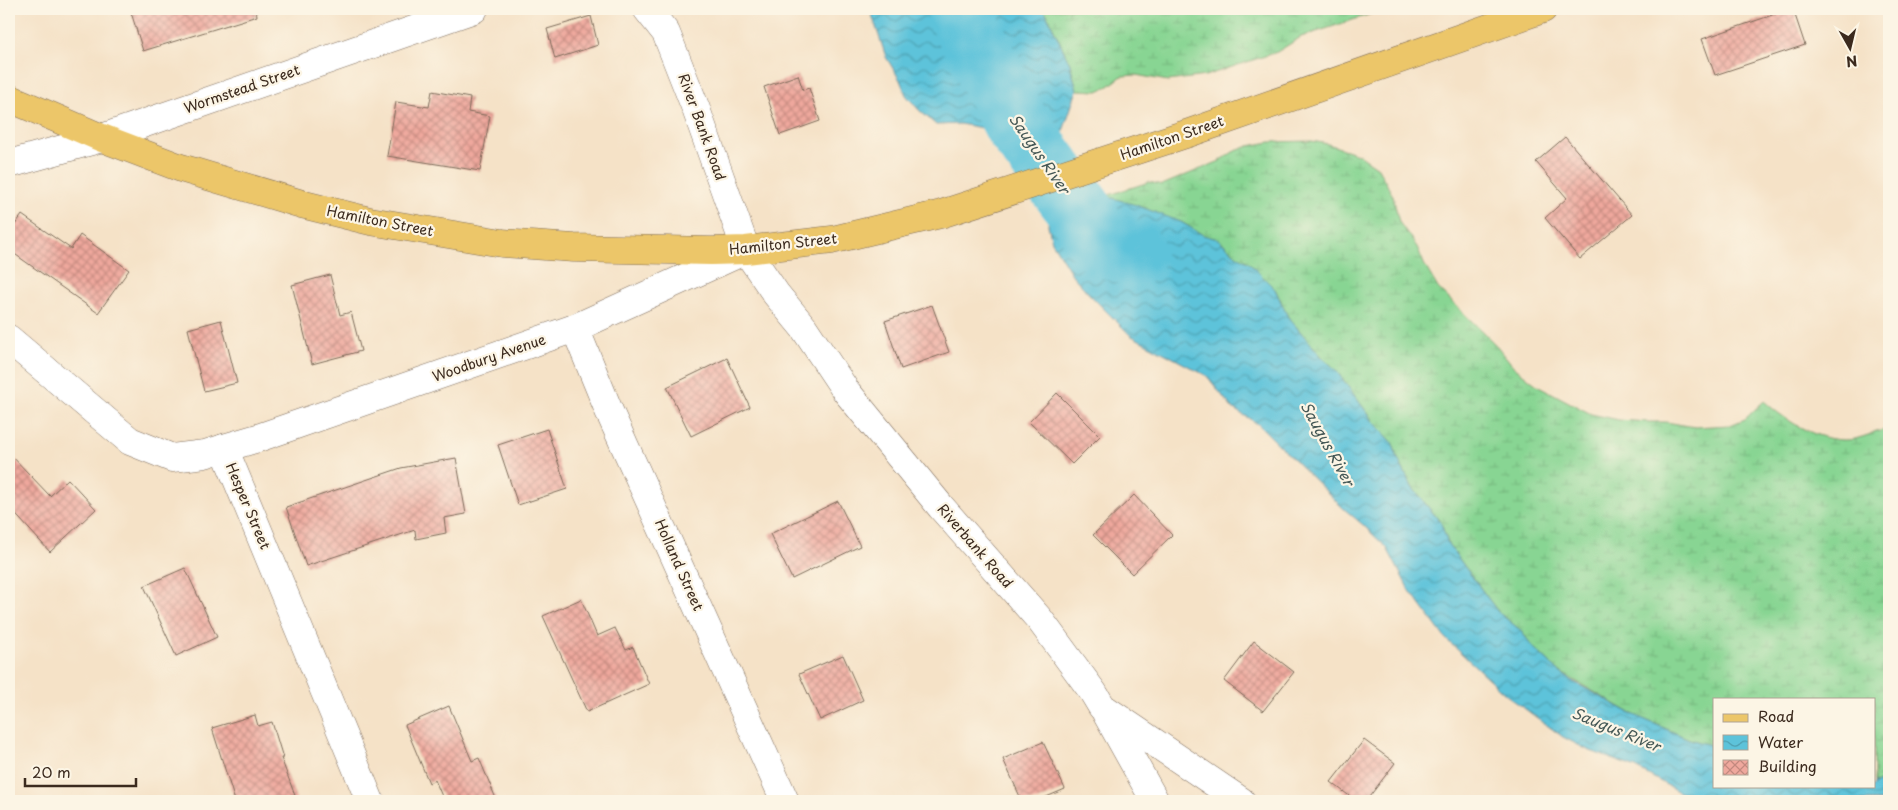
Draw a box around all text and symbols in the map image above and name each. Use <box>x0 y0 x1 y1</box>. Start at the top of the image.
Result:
north arrow <box>1826 22 1876 72</box>
text: N <box>1845 50 1859 73</box>
street label: Wormstead Street <box>181 59 303 118</box>
street label: River Bank Road <box>673 70 732 183</box>
water label: Saugus River <box>1004 108 1078 200</box>
street label: Hamilton Street <box>1117 110 1227 165</box>
street label: Hamilton Street <box>325 200 435 241</box>
street label: Hamilton Street <box>728 227 838 260</box>
street label: Woodbury Avenue <box>429 328 549 387</box>
water label: Saugus River <box>1296 397 1362 492</box>
street label: Hesper Street <box>221 459 276 553</box>
street label: Riverbank Road <box>933 499 1018 593</box>
street label: Holland Street <box>650 516 709 614</box>
legend <box>1713 698 1876 788</box>
water label: Saugus River <box>1569 700 1666 758</box>
text: Road <box>1758 704 1794 727</box>
text: Water <box>1758 730 1803 753</box>
text: Building <box>1758 754 1817 777</box>
scale bar <box>25 755 136 787</box>
text: 20 m <box>32 760 71 783</box>

